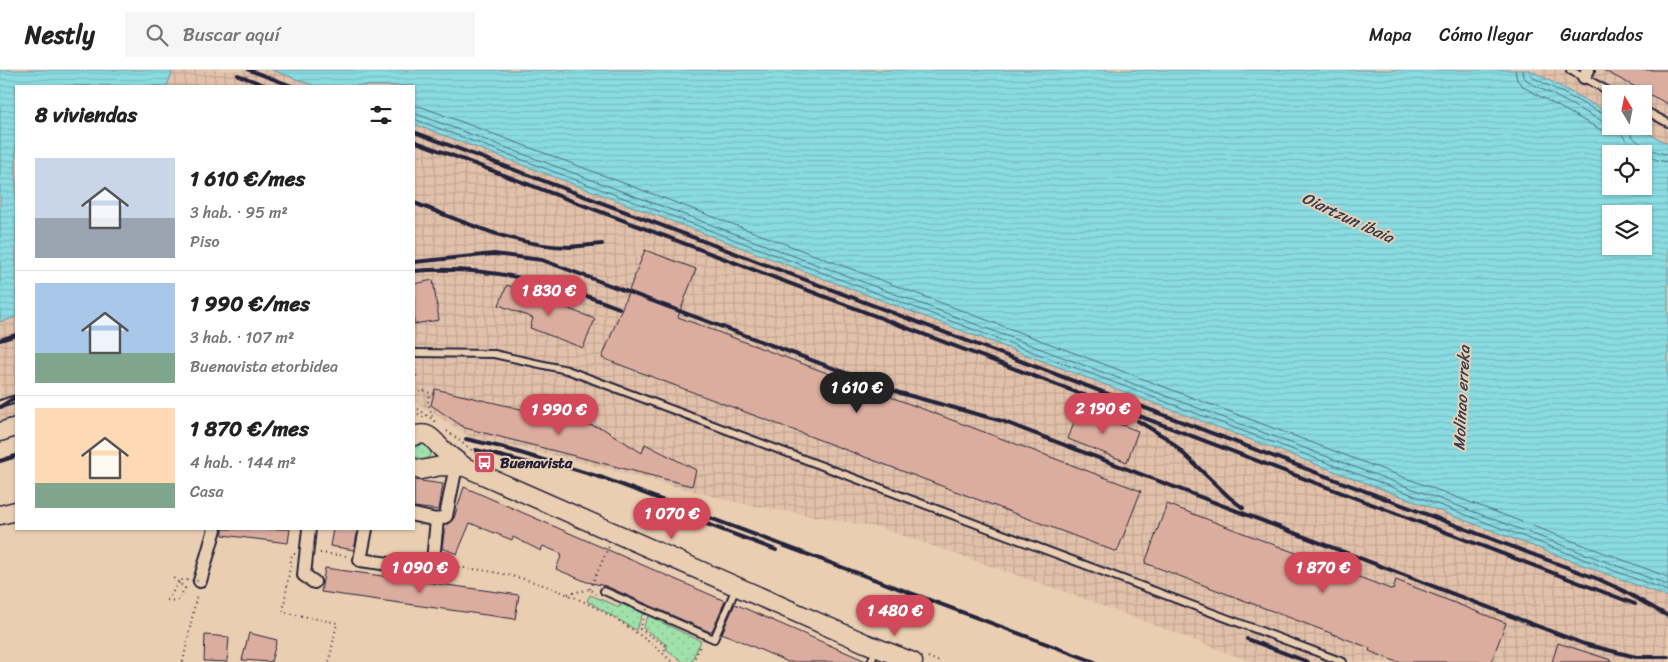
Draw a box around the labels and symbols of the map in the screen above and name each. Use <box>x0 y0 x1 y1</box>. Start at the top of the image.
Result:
north arrow <box>1602 85 1652 135</box>
water label: Oiartzun ibaia <box>1297 183 1400 252</box>
pin: 1 830 € <box>503 274 595 317</box>
water label: Molinao erreka <box>1444 343 1479 451</box>
pin: 1 610 € <box>811 372 903 414</box>
pin: 2 190 € <box>1057 392 1149 435</box>
pin: 1 990 € <box>513 394 605 436</box>
place label: Buenavista <box>500 450 573 476</box>
bus stop icon: Buenavista <box>472 451 496 475</box>
pin: 1 070 € <box>626 498 718 540</box>
pin: 1 090 € <box>374 552 466 594</box>
pin: 1 870 € <box>1277 552 1369 594</box>
pin: 1 480 € <box>849 594 941 637</box>

